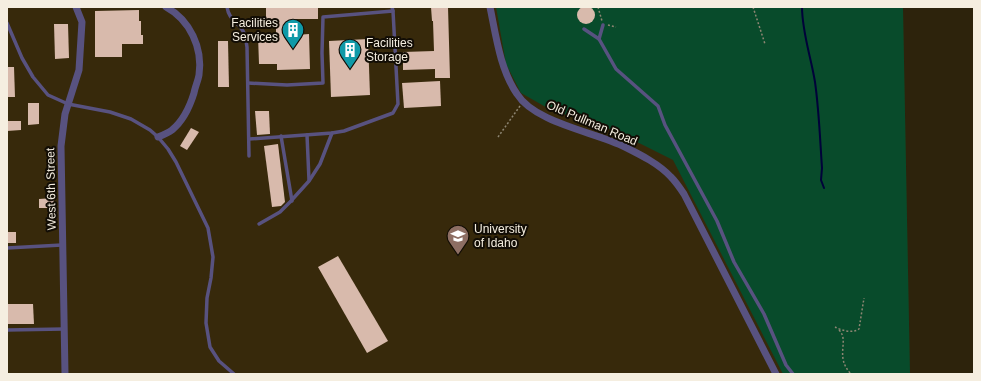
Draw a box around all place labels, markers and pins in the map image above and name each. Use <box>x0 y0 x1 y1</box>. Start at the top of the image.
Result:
place label: Facilities Services <box>231 16 278 44</box>
building icon: Facilities Services <box>280 17 306 50</box>
place label: Facilities Storage <box>366 36 413 64</box>
building icon: Facilities Storage <box>337 37 363 70</box>
place label: University of Idaho <box>474 222 527 250</box>
school or university icon: University of Idaho <box>445 223 471 256</box>

